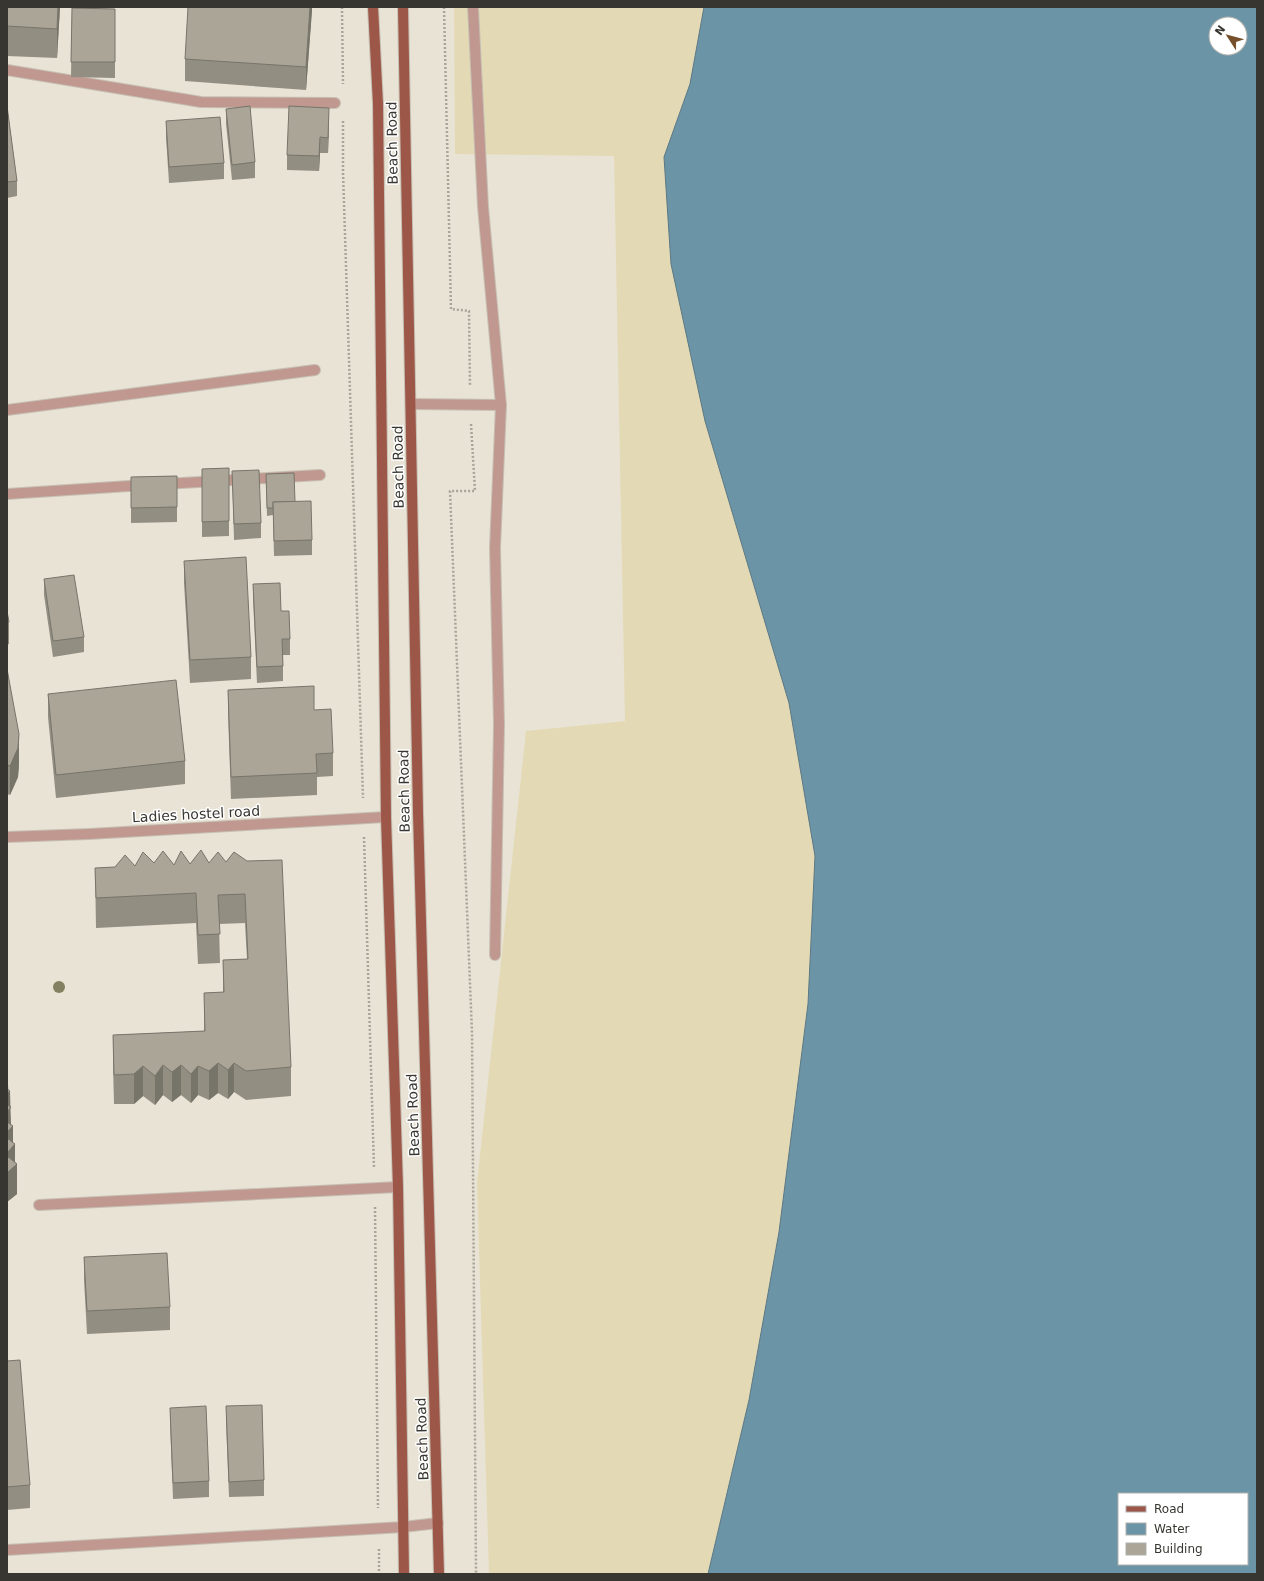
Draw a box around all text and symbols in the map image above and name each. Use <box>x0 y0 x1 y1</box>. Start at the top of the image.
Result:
north arrow <box>1208 16 1248 56</box>
text: N <box>1212 23 1228 38</box>
street label: Beach Road <box>383 101 401 185</box>
street label: Beach Road <box>389 425 407 509</box>
street label: Beach Road <box>395 749 413 833</box>
street label: Ladies hostel road <box>132 803 260 825</box>
street label: Beach Road <box>404 1073 422 1157</box>
street label: Beach Road <box>413 1397 431 1481</box>
legend <box>1118 1493 1248 1565</box>
text: Road <box>1154 1502 1184 1516</box>
text: Water <box>1154 1522 1190 1536</box>
text: Building <box>1154 1542 1203 1556</box>

